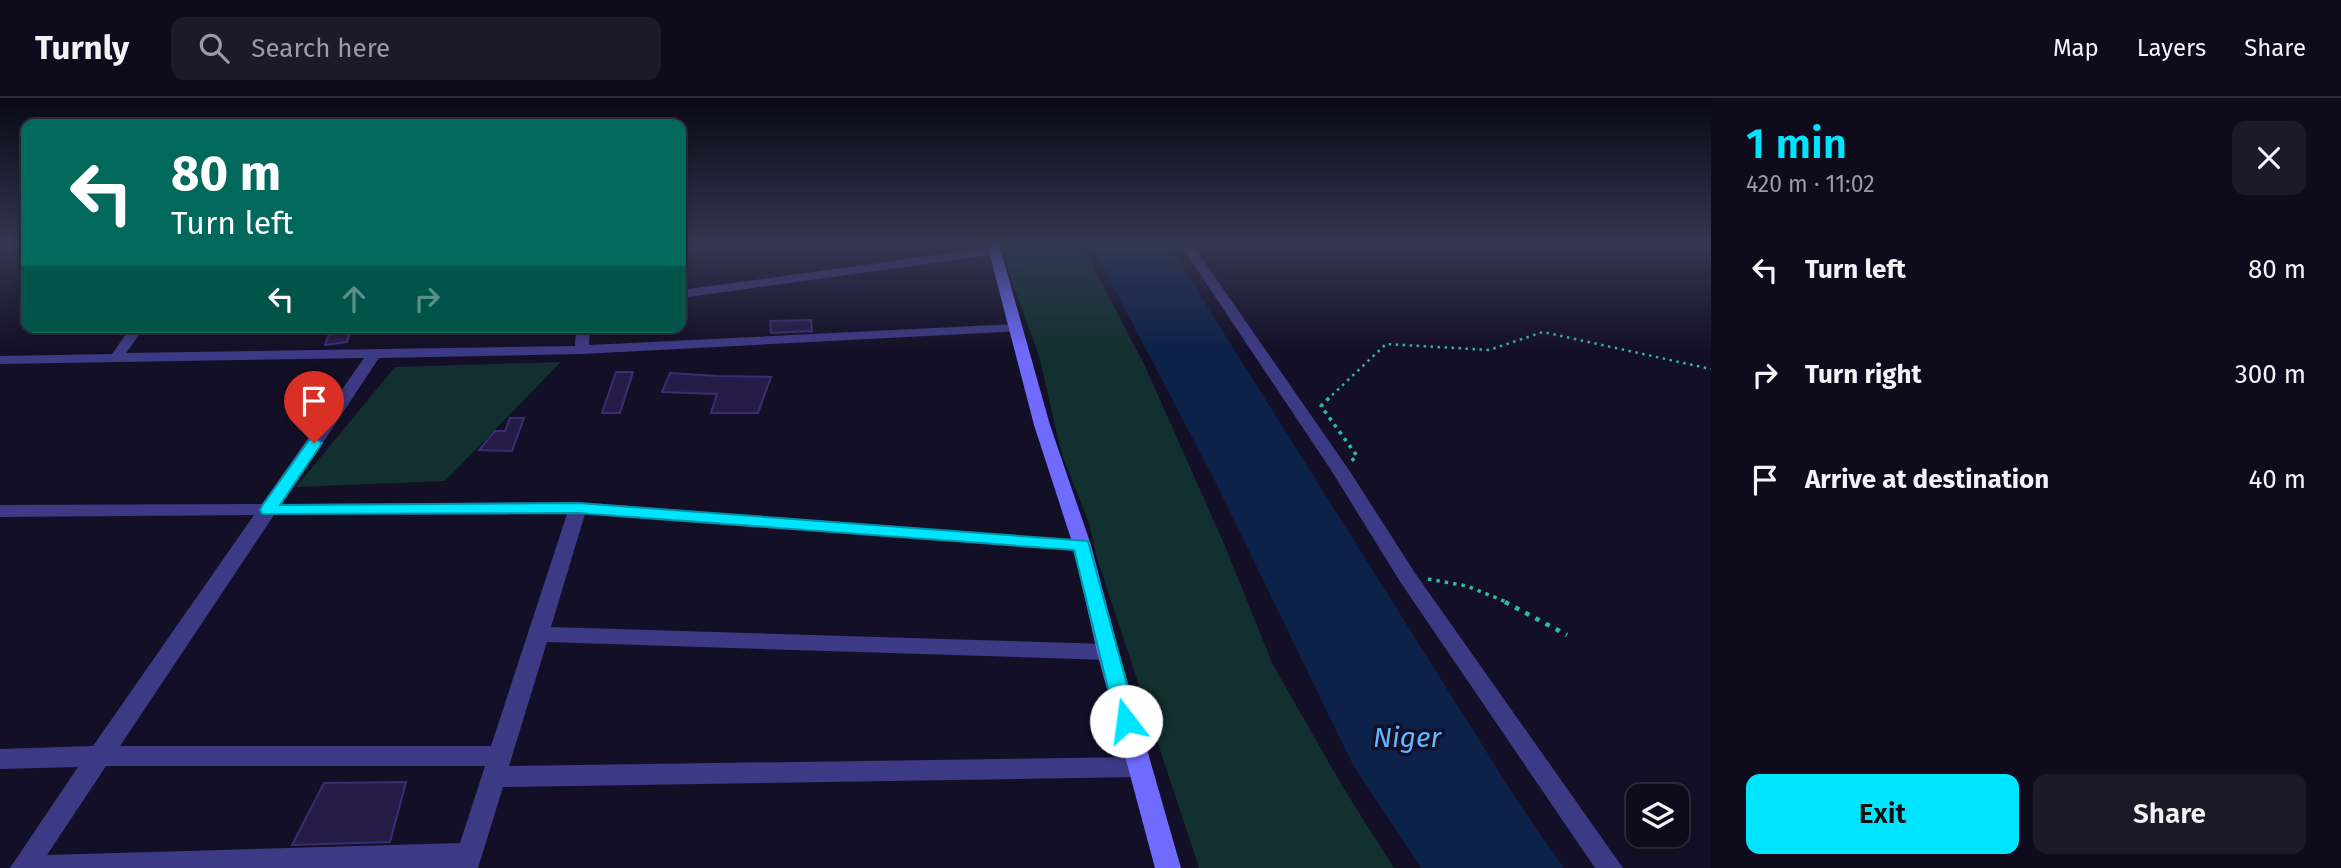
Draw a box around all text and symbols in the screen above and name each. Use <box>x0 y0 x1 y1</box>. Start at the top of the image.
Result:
search box <box>171 17 661 80</box>
text: Turnly <box>35 28 129 68</box>
icon: search <box>195 29 233 67</box>
text: Search here <box>251 33 390 64</box>
text: Map <box>2053 34 2099 62</box>
text: Layers <box>2137 34 2206 62</box>
text: Share <box>2244 34 2306 62</box>
text: 1 min <box>1746 119 1847 169</box>
button: close <box>2232 121 2306 195</box>
text: 80 m <box>171 144 281 203</box>
icon: left <box>56 147 147 238</box>
text: 420 m · 11:02 <box>1746 170 1875 198</box>
text: Turn left <box>171 204 293 242</box>
icon: left <box>1746 251 1784 289</box>
text: Turn left <box>1805 254 1906 285</box>
text: 80 m <box>2248 254 2306 285</box>
icon: left <box>262 280 300 318</box>
icon: ahead <box>335 280 373 318</box>
icon: right <box>408 280 446 318</box>
icon: right <box>1746 356 1784 394</box>
text: Turn right <box>1805 359 1922 390</box>
text: 300 m <box>2235 359 2306 390</box>
pin <box>284 371 344 443</box>
icon: arrive <box>295 382 333 420</box>
icon: arrive <box>1746 461 1784 499</box>
text: Arrive at destination <box>1805 464 2049 495</box>
text: 40 m <box>2248 464 2306 495</box>
position arrow <box>1089 684 1163 758</box>
water label: Niger <box>1373 721 1442 754</box>
button: Exit <box>1746 774 2019 854</box>
button: Share <box>2033 774 2306 854</box>
map controls <box>1626 784 1689 847</box>
button: layers <box>1626 784 1689 847</box>

